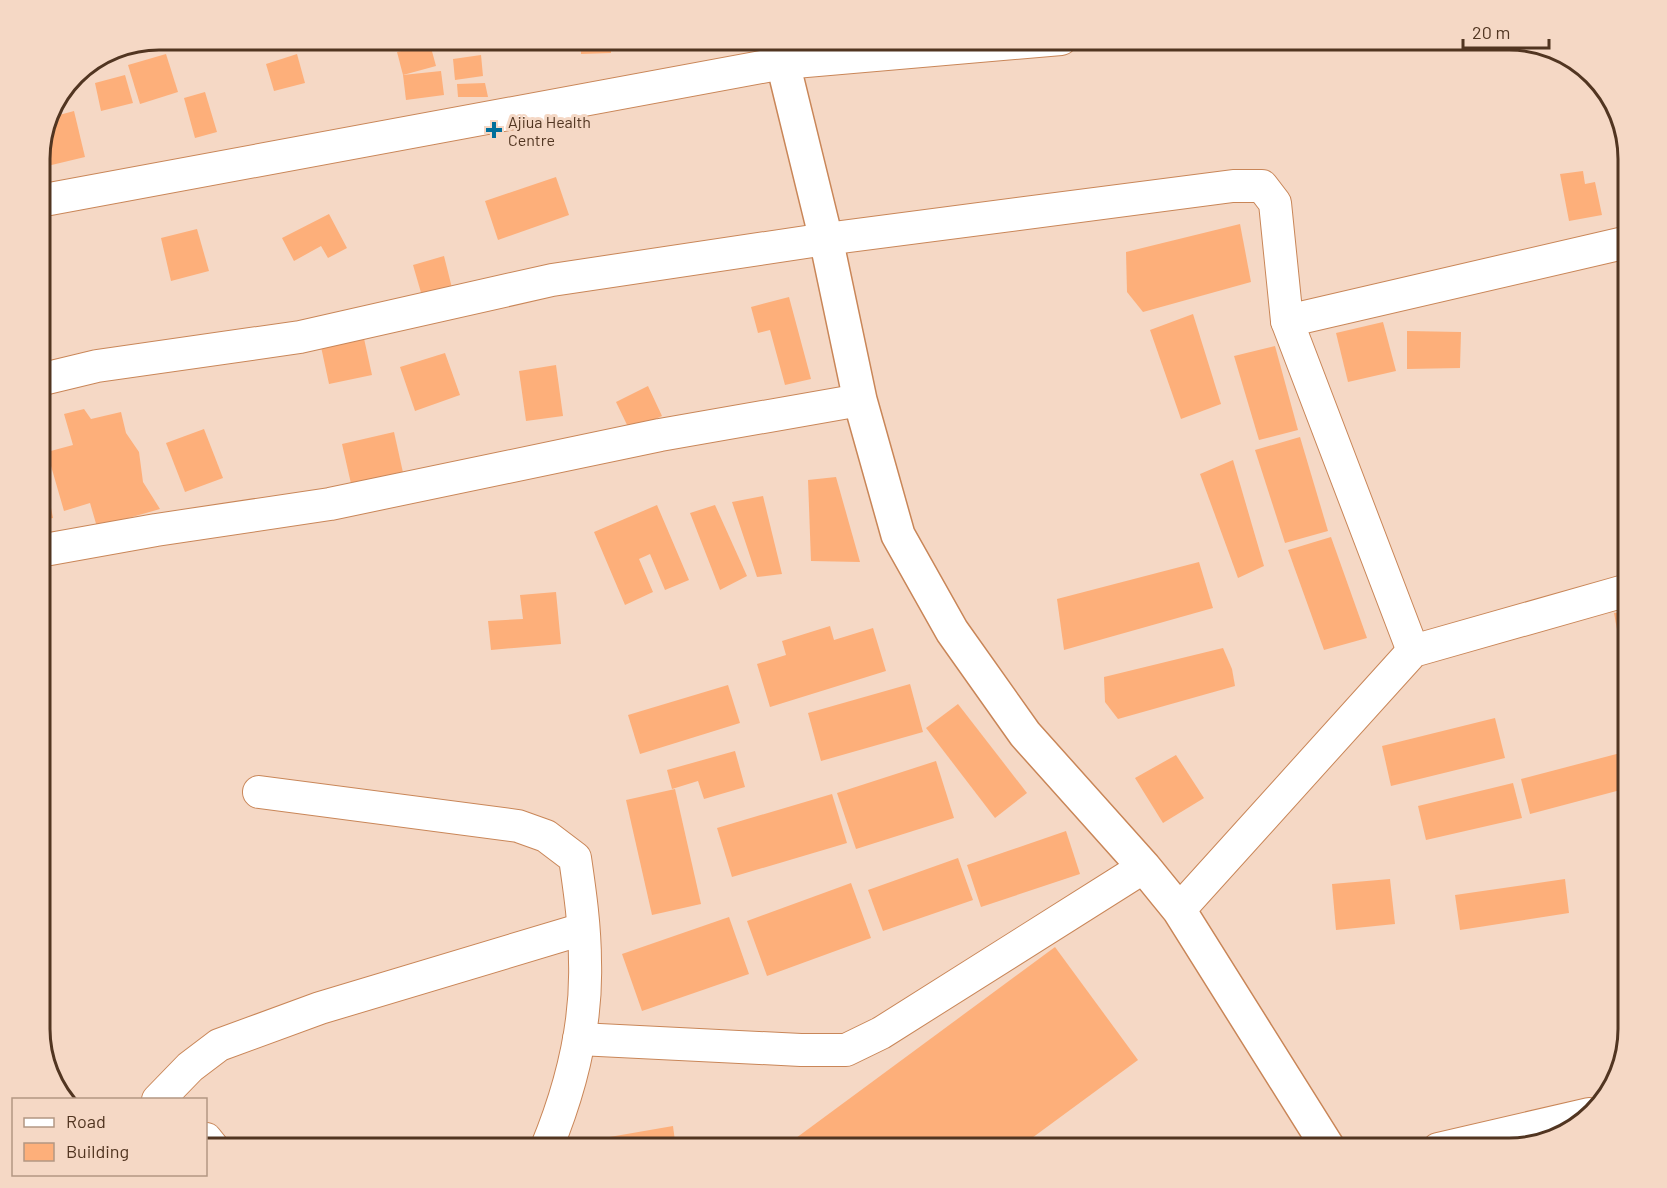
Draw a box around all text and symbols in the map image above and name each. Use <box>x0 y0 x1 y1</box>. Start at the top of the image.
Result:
scale bar <box>1463 12 1548 50</box>
text: 20 m <box>1472 21 1510 43</box>
place label: Ajiua Health Centre <box>508 112 591 149</box>
marker: Ajiua Health Centre <box>485 121 503 139</box>
legend <box>12 1098 207 1176</box>
text: Road <box>66 1110 106 1132</box>
text: Building <box>66 1140 129 1162</box>

